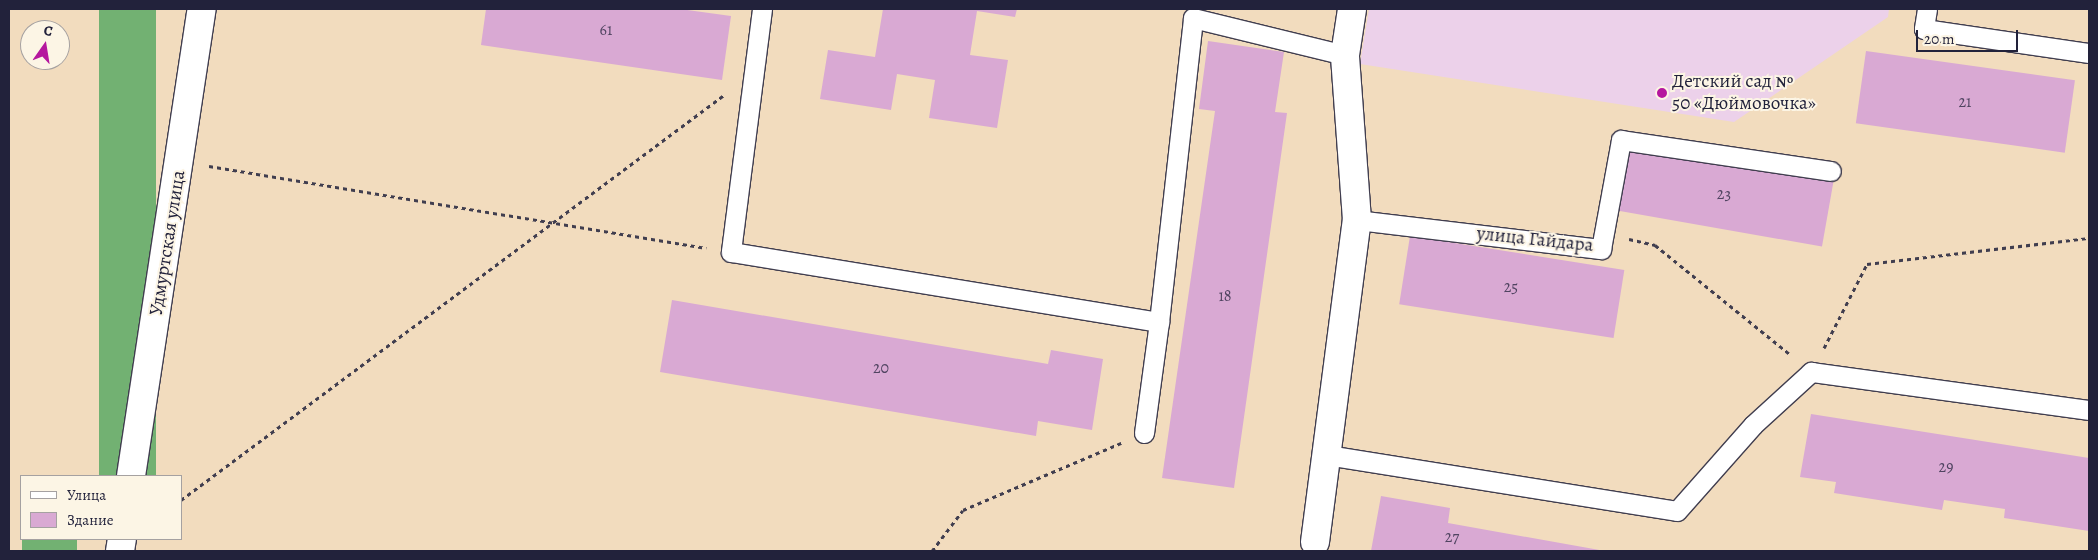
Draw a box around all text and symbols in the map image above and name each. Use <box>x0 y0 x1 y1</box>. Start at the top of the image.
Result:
north arrow <box>20 20 70 70</box>
house number: 61 <box>600 20 612 40</box>
scale bar <box>1918 20 2020 52</box>
text: С <box>42 21 55 41</box>
text: 20 m <box>1924 29 1955 49</box>
place label: Детский сад № 50 «Дюймовочка» <box>1672 71 1816 115</box>
marker: Детский сад № 50 «Дюймовочка» <box>1656 87 1668 99</box>
house number: 21 <box>1958 92 1972 112</box>
street label: Удмуртская улица <box>145 169 191 317</box>
house number: 23 <box>1717 184 1731 204</box>
street label: улица Гайдара <box>1476 223 1594 257</box>
house number: 25 <box>1504 277 1518 297</box>
house number: 18 <box>1218 286 1232 306</box>
house number: 20 <box>873 358 889 378</box>
house number: 29 <box>1939 457 1953 477</box>
legend <box>20 475 182 540</box>
text: Улица <box>67 485 106 505</box>
text: Здание <box>67 510 114 530</box>
house number: 27 <box>1445 527 1459 547</box>

